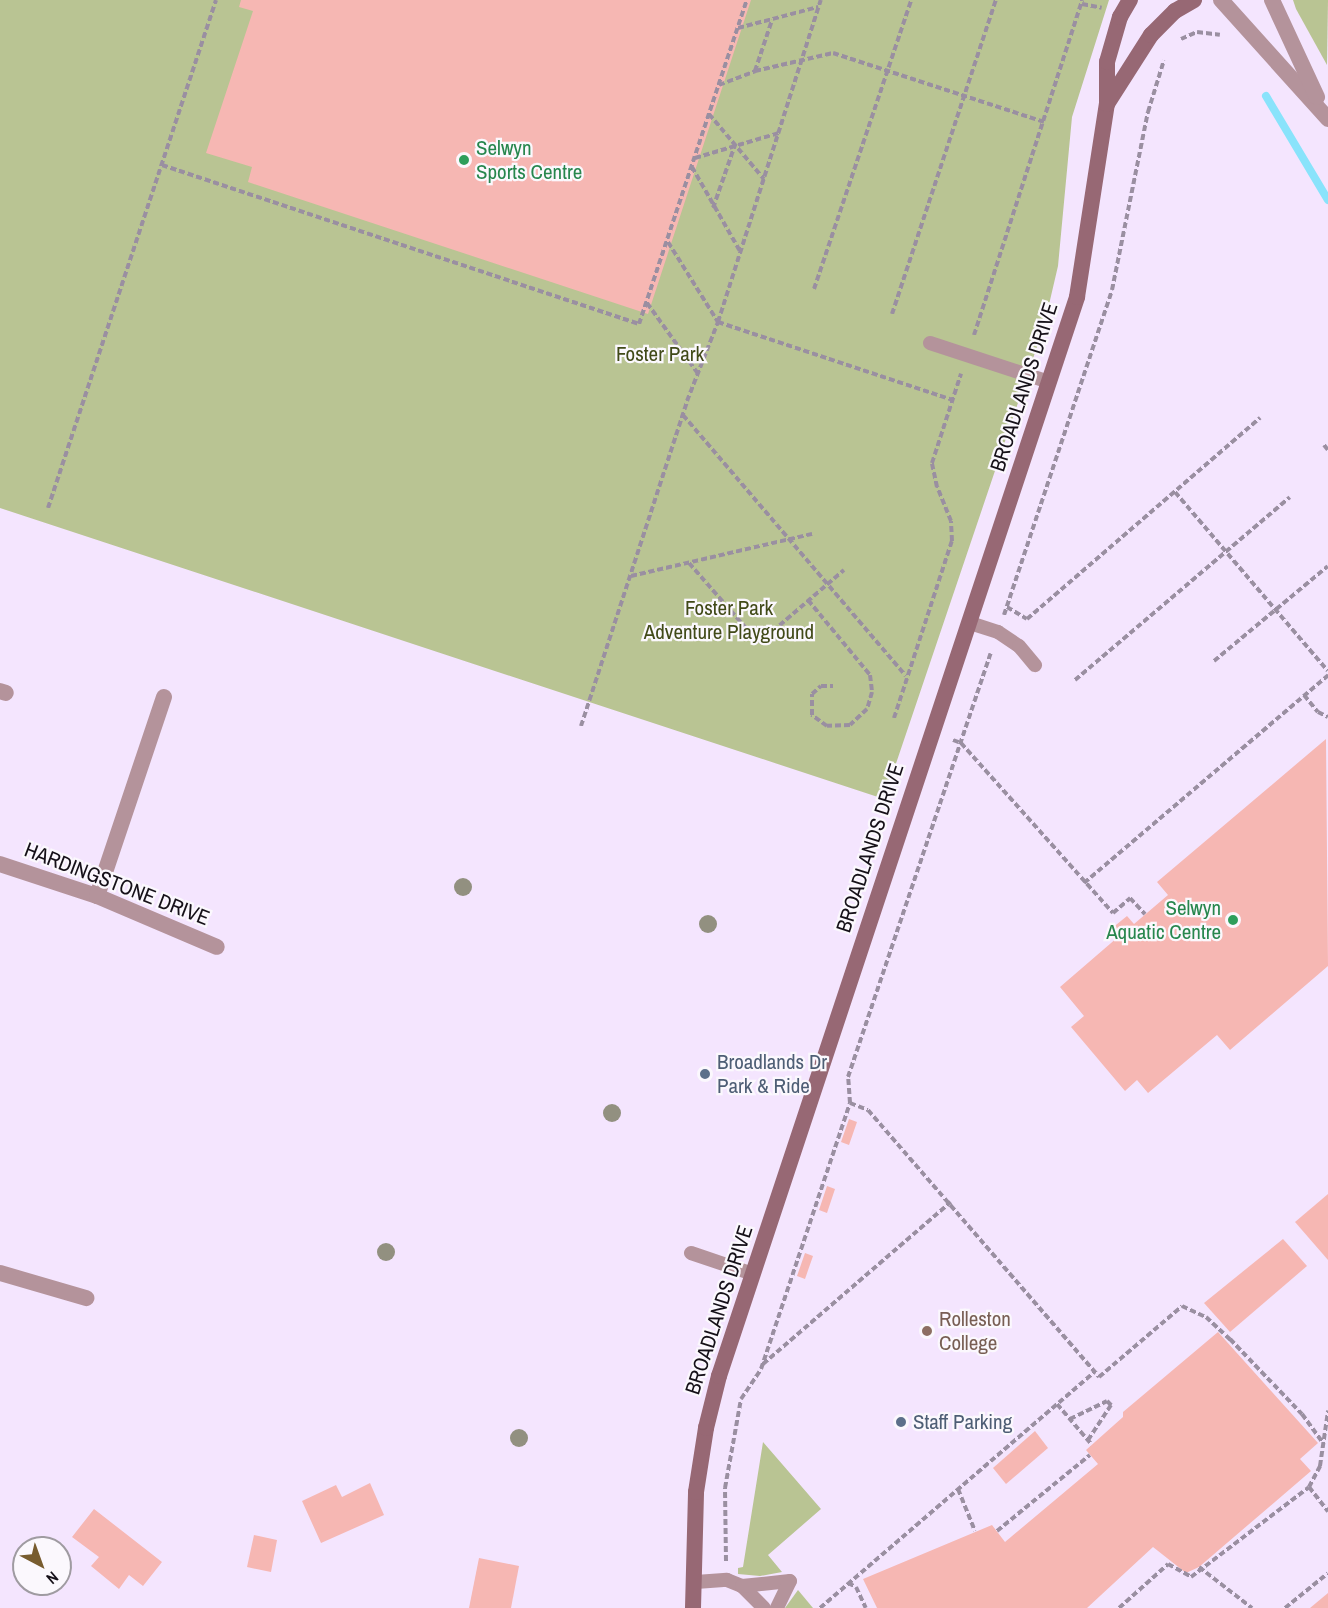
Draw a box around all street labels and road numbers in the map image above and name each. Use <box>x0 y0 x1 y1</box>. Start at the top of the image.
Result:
street label: BROADLANDS DRIVE <box>985 299 1063 475</box>
street label: BROADLANDS DRIVE <box>831 760 909 936</box>
street label: HARDINGSTONE DRIVE <box>21 837 213 931</box>
street label: BROADLANDS DRIVE <box>680 1222 758 1398</box>

